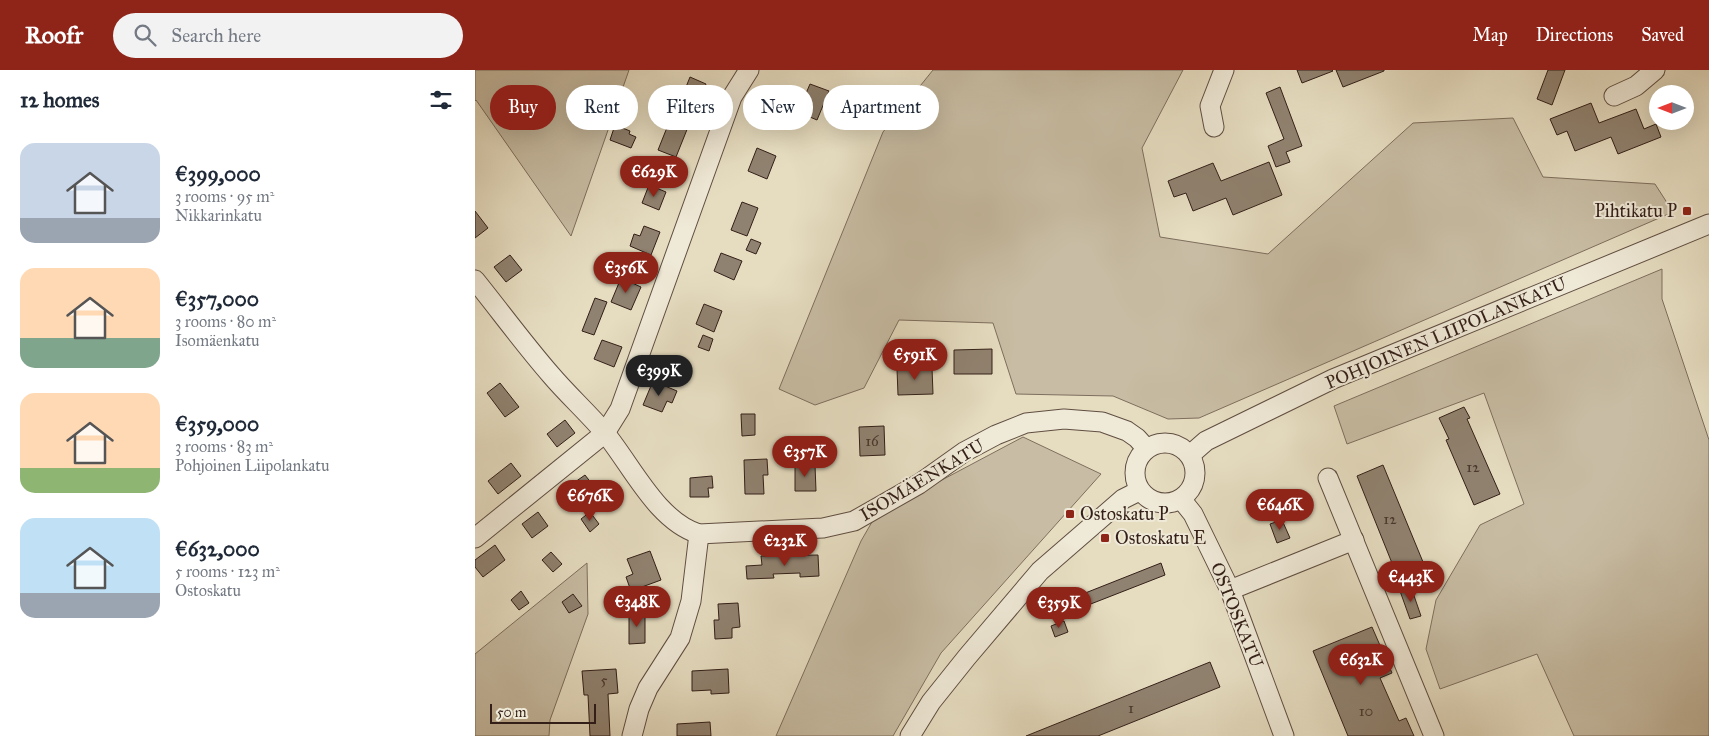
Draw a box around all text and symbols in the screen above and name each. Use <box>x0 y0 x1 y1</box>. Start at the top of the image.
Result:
search box <box>113 13 463 58</box>
text: Roofr <box>25 20 83 50</box>
icon: search <box>131 21 159 49</box>
text: Search here <box>171 24 261 47</box>
text: Map <box>1472 24 1508 46</box>
text: Directions <box>1536 24 1613 46</box>
text: Saved <box>1641 24 1684 46</box>
chip: Buy <box>490 85 556 130</box>
chip: Rent <box>566 85 638 130</box>
chip: Filters <box>648 85 733 130</box>
chip: New <box>743 85 813 130</box>
chip: Apartment <box>823 85 939 130</box>
north arrow <box>1649 85 1694 130</box>
map controls <box>1649 85 1694 130</box>
icon: filters <box>427 86 455 114</box>
text: 12 homes <box>20 87 99 113</box>
pin: €629K <box>619 156 689 198</box>
text: €399,000 <box>175 161 261 187</box>
text: €629K <box>631 162 677 181</box>
icon: home <box>60 163 120 223</box>
text: 3 rooms · 95 m² <box>175 187 274 206</box>
place label: Pihtikatu P <box>1594 200 1677 222</box>
marker: Pihtikatu P <box>1681 205 1693 217</box>
text: Nikkarinkatu <box>175 206 262 225</box>
pin: €356K <box>591 252 661 294</box>
text: €356K <box>604 258 648 277</box>
street label: POHJOINEN LIIPOLANKATU <box>1322 272 1571 395</box>
text: €357,000 <box>175 286 259 312</box>
icon: home <box>60 288 120 348</box>
text: 3 rooms · 80 m² <box>175 312 276 331</box>
text: Isomäenkatu <box>175 331 260 350</box>
pin: €591K <box>880 338 950 381</box>
text: €591K <box>893 345 937 364</box>
pin: €399K <box>624 354 694 397</box>
text: €399K <box>637 361 681 380</box>
text: €359,000 <box>175 411 259 437</box>
icon: home <box>60 413 120 473</box>
house number: 16 <box>865 432 880 450</box>
street label: ISOMÄENKATU <box>856 434 989 526</box>
pin: €357K <box>770 436 840 478</box>
text: 3 rooms · 83 m² <box>175 437 273 456</box>
text: €357K <box>783 442 827 461</box>
text: Pohjoinen Liipolankatu <box>175 456 330 475</box>
house number: 12 <box>1466 458 1480 476</box>
pin: €676K <box>555 480 625 522</box>
text: €676K <box>567 486 613 505</box>
pin: €646K <box>1245 488 1315 531</box>
text: €646K <box>1257 495 1303 514</box>
place label: Ostoskatu P <box>1080 503 1168 525</box>
marker: Ostoskatu P <box>1064 508 1076 520</box>
house number: 12 <box>1383 510 1397 528</box>
pin: €232K <box>750 524 820 567</box>
place label: Ostoskatu E <box>1115 527 1206 549</box>
text: €232K <box>763 531 807 550</box>
marker: Ostoskatu E <box>1099 532 1111 544</box>
text: €632,000 <box>175 536 260 562</box>
icon: home <box>60 538 120 598</box>
street label: OSTOSKATU <box>1206 559 1268 672</box>
pin: €443K <box>1376 560 1446 603</box>
text: 5 rooms · 123 m² <box>175 562 280 581</box>
text: €443K <box>1388 567 1434 586</box>
text: Ostoskatu <box>175 581 241 600</box>
pin: €348K <box>602 586 672 628</box>
pin: €359K <box>1024 586 1094 629</box>
text: €348K <box>615 592 659 611</box>
text: €359K <box>1037 593 1081 612</box>
pin: €632K <box>1326 644 1396 686</box>
text: €632K <box>1339 650 1383 669</box>
house number: 5 <box>601 671 608 689</box>
house number: 1 <box>1128 699 1134 717</box>
scale bar <box>490 701 596 724</box>
house number: 10 <box>1359 702 1373 720</box>
text: 50 m <box>497 704 526 721</box>

